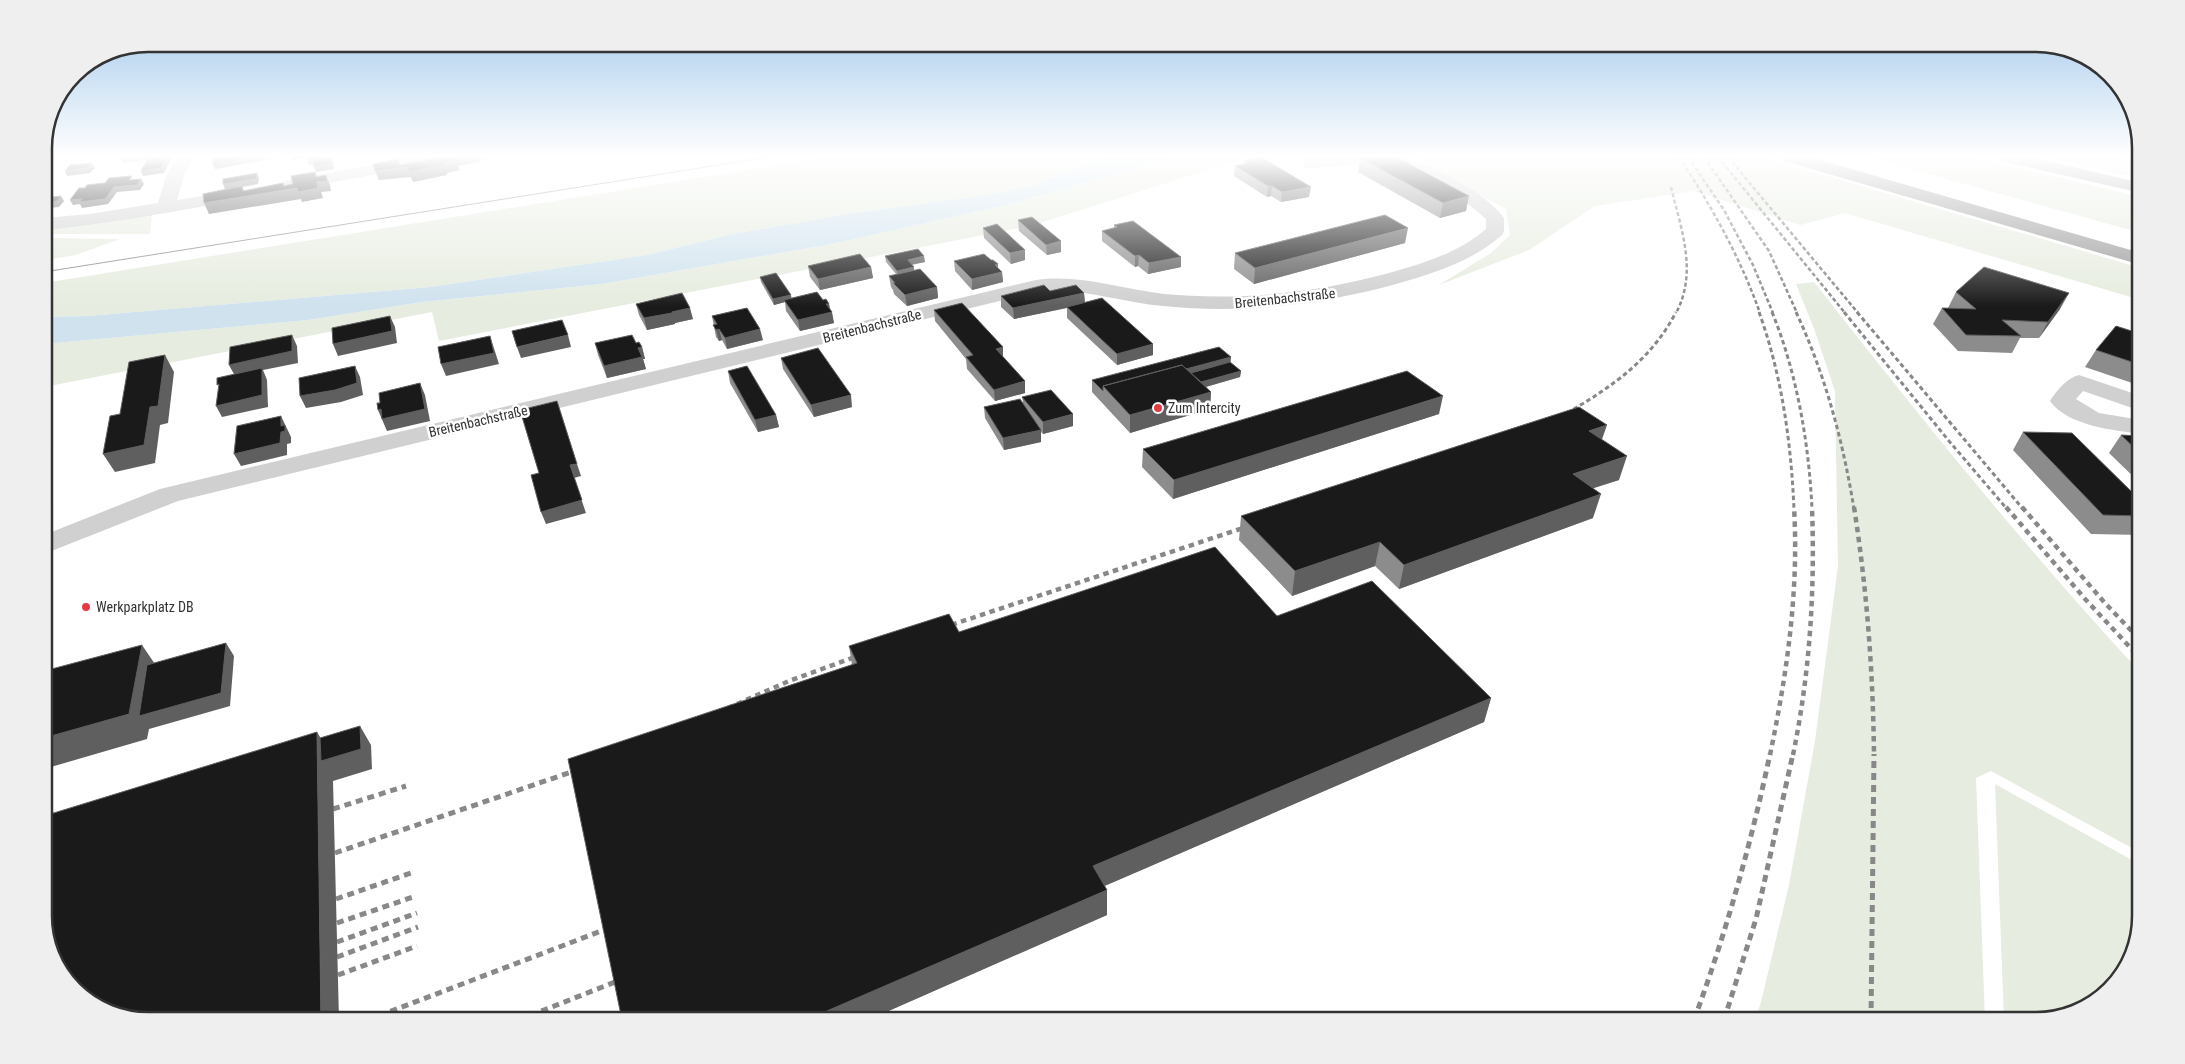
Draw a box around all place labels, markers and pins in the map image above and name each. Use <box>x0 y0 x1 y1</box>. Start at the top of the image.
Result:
place label: Zum Intercity <box>1168 400 1241 416</box>
marker: Zum Intercity <box>1152 402 1164 414</box>
place label: Werkparkplatz DB <box>96 599 194 615</box>
marker: Werkparkplatz DB <box>80 601 92 613</box>

